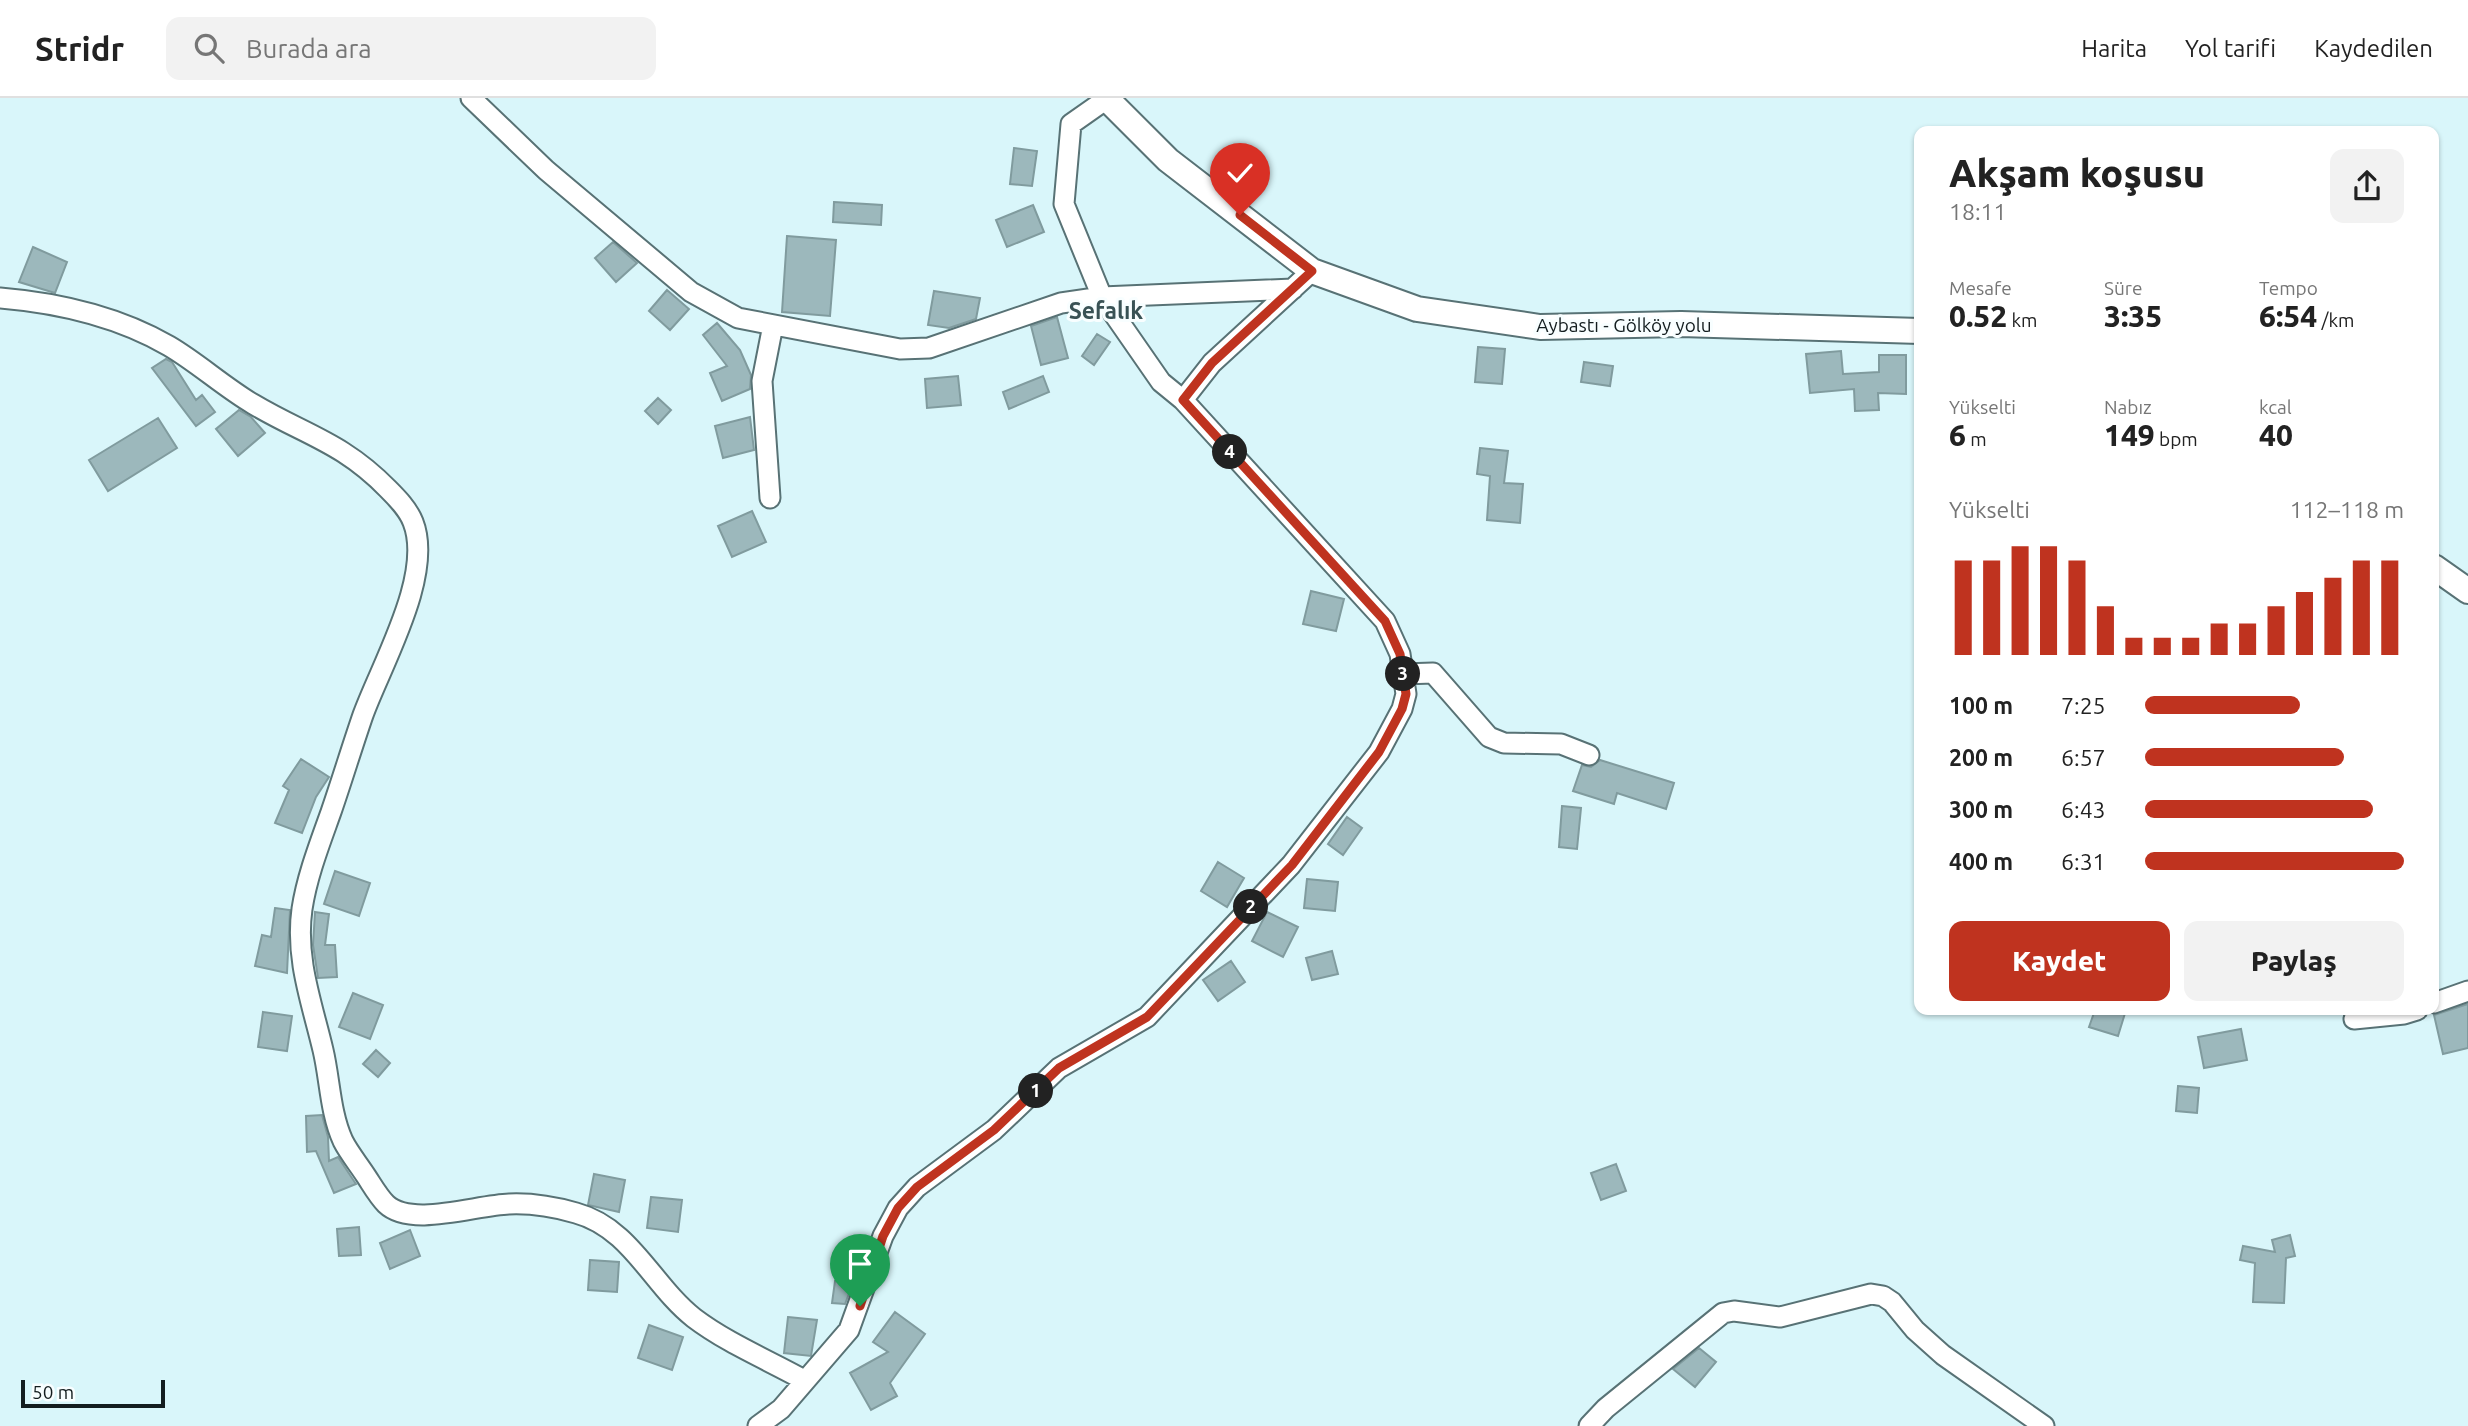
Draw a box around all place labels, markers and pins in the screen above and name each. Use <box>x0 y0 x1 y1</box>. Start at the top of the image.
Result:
pin <box>1210 143 1270 215</box>
pin: 4 <box>1212 434 1248 470</box>
pin: 3 <box>1386 656 1420 692</box>
pin: 2 <box>1234 890 1268 924</box>
pin: 1 <box>1018 1074 1054 1108</box>
pin <box>830 1234 890 1306</box>

